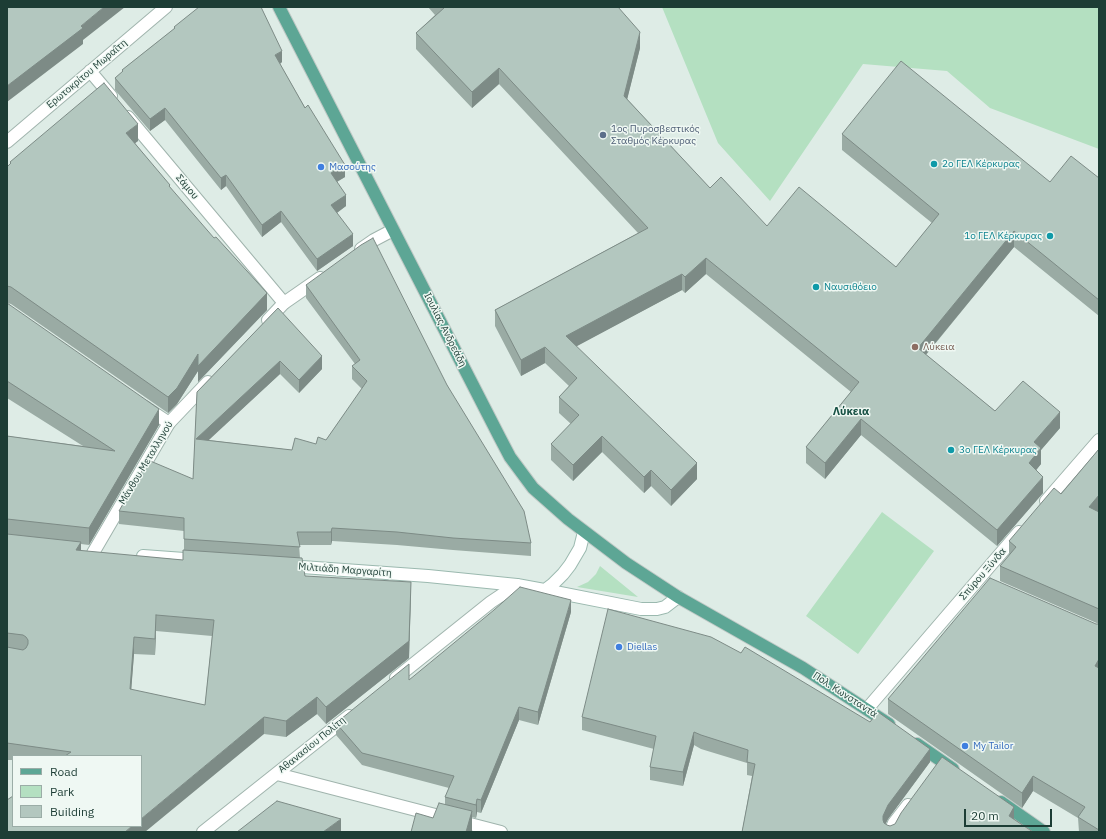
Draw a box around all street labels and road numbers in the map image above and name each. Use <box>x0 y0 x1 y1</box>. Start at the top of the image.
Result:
street label: Ερωτοκρίτου Μωραΐτη <box>44 37 130 111</box>
street label: Σάμου <box>173 172 201 202</box>
street label: Ιουλίας Ανδρεάδη <box>421 291 469 369</box>
street label: Μάνθου Μεταλληνού <box>116 419 176 507</box>
street label: Σπύρου Ξύνδα <box>957 546 1009 602</box>
street label: Μιλτιάδη Μαργαρίτη <box>298 561 392 579</box>
street label: Πολ. Κωνσταντά <box>810 670 880 720</box>
street label: Αθανασίου Πολίτη <box>276 714 348 776</box>

